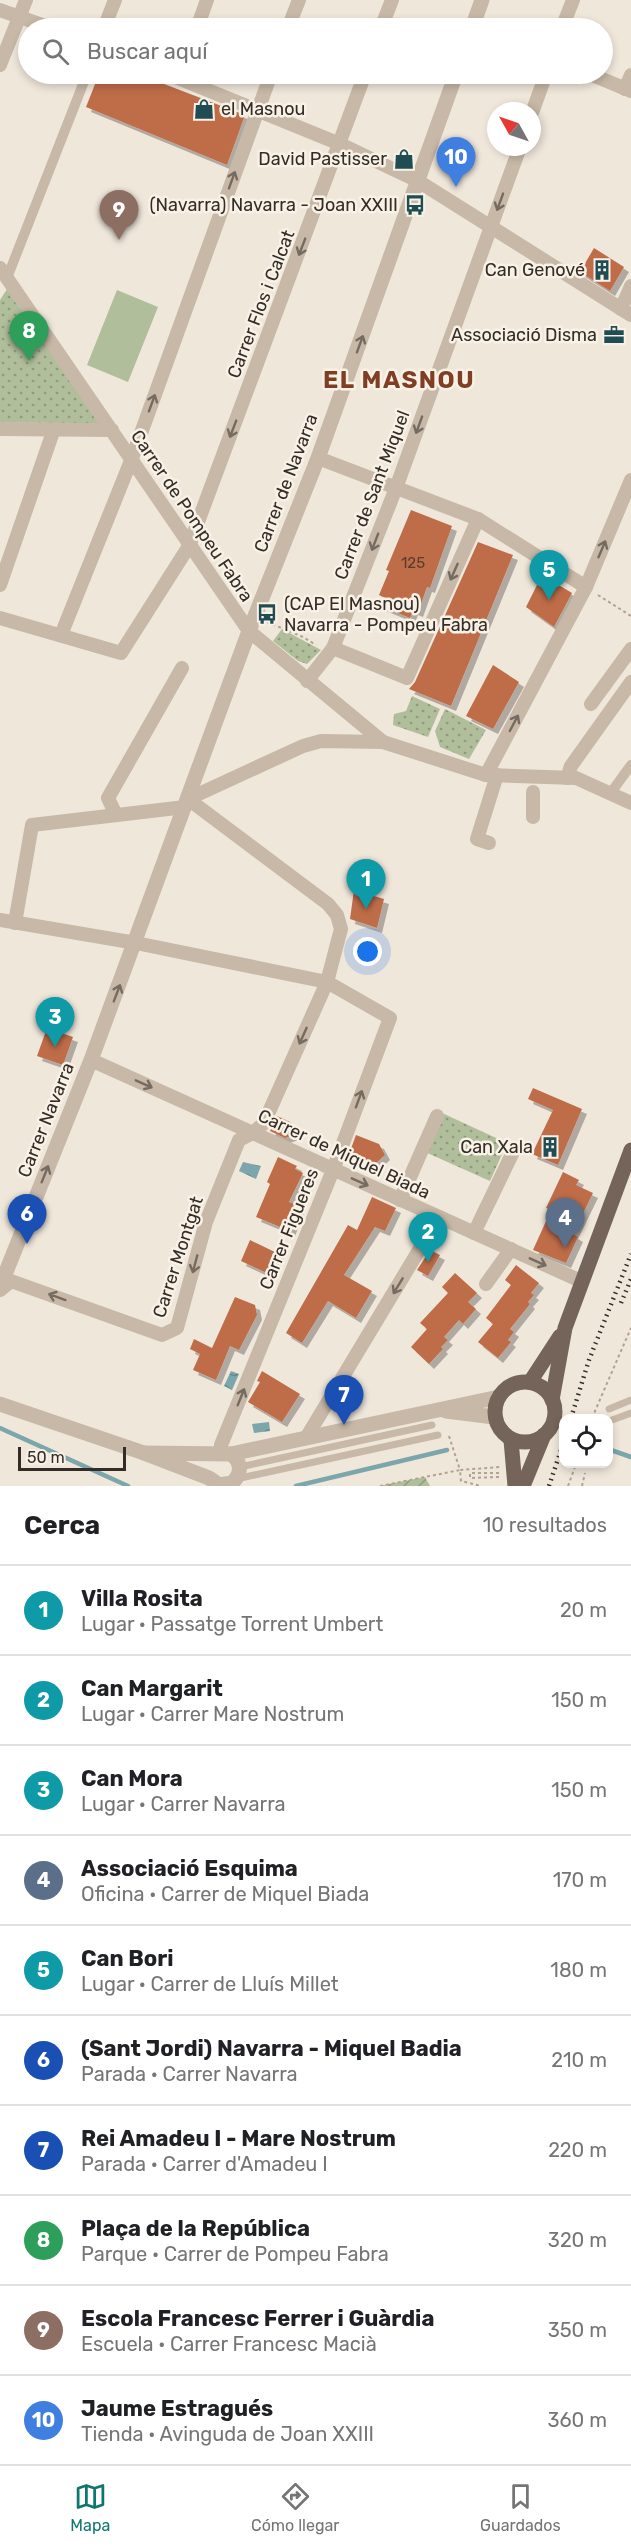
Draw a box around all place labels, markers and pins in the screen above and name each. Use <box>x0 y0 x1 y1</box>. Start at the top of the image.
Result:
shop icon: el Masnou <box>192 97 216 121</box>
place label: el Masnou <box>221 98 305 120</box>
pin: 10 <box>436 138 476 187</box>
shop icon: David Pastisser <box>392 147 416 171</box>
place label: David Pastisser <box>258 148 387 170</box>
pin: 9 <box>100 190 138 240</box>
bus stop icon: (Navarra) Navarra - Joan XXIII <box>403 193 427 217</box>
place label: (Navarra) Navarra - Joan XXIII <box>149 194 398 216</box>
building icon: Can Genové <box>590 258 614 282</box>
place label: Can Genové <box>485 259 585 281</box>
pin: 8 <box>9 312 48 361</box>
office icon: Associació Disma <box>602 323 626 347</box>
place label: Associació Disma <box>451 324 597 346</box>
pin: 5 <box>530 550 568 600</box>
place label: (CAP El Masnou) Navarra - Pompeu Fabra <box>284 593 488 636</box>
bus stop icon: (CAP El Masnou) Navarra - Pompeu Fabra <box>255 602 279 626</box>
pin: 1 <box>346 860 386 909</box>
pin: 3 <box>36 998 74 1047</box>
building icon: Can Xala <box>538 1135 562 1159</box>
place label: Can Xala <box>460 1136 533 1158</box>
pin: 6 <box>8 1194 46 1244</box>
pin: 4 <box>546 1198 584 1248</box>
pin: 2 <box>408 1212 448 1262</box>
pin: 7 <box>324 1376 364 1425</box>

